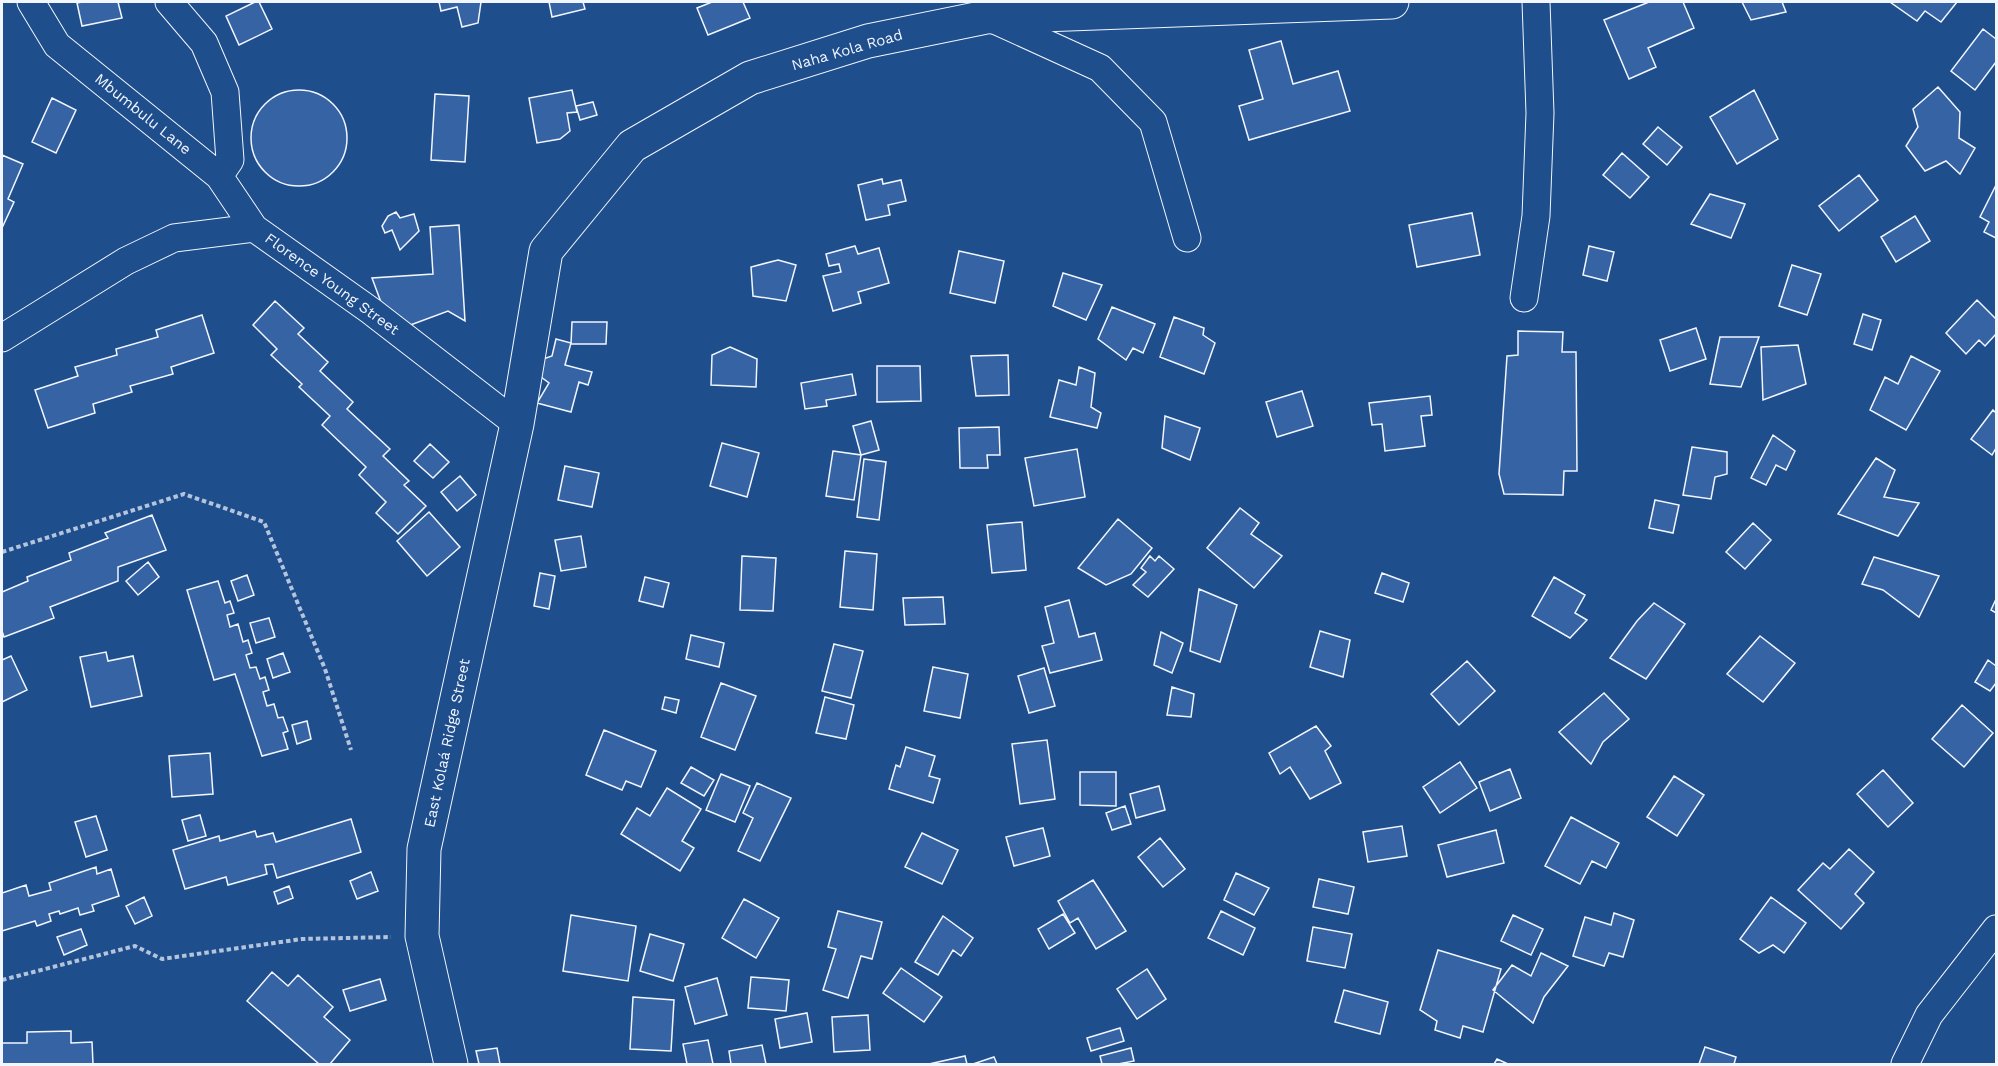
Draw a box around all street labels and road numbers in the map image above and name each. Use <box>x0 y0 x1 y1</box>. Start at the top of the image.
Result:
street label: Naha Kola Road <box>789 26 905 74</box>
street label: Mbumbulu Lane <box>91 70 195 158</box>
street label: Florence Young Street <box>261 229 403 339</box>
street label: East Kolaá Ridge Street <box>420 656 474 829</box>

